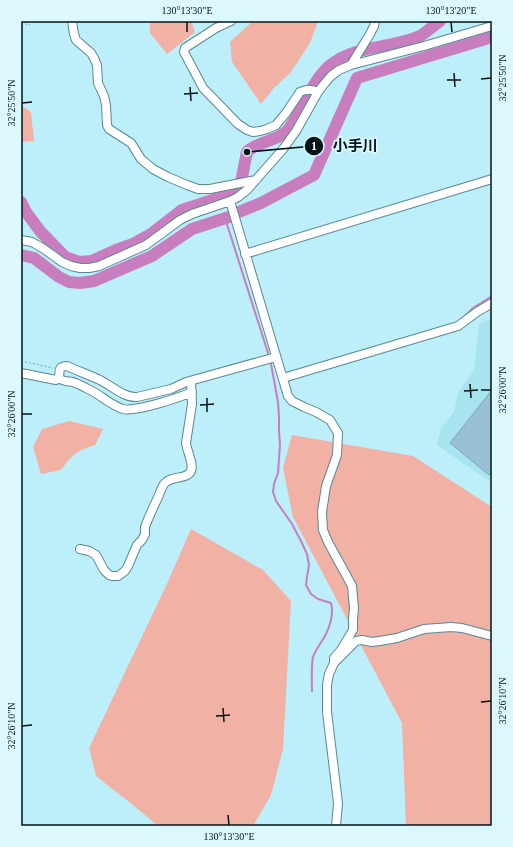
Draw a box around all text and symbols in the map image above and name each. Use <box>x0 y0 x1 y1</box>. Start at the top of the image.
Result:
text: 130°13'30"E <box>162 5 213 16</box>
text: 130°13'20"E <box>426 5 477 16</box>
text: 32°25'50"N <box>497 54 508 102</box>
text: 32°25'50"N <box>6 79 17 127</box>
callout: 小手川 <box>304 132 385 159</box>
text: 小手川 <box>332 138 378 154</box>
text: 1 <box>311 139 317 153</box>
text: 32°26'00"N <box>497 366 508 414</box>
text: 32°26'00"N <box>6 390 17 438</box>
text: 32°26'10"N <box>497 677 508 725</box>
text: 32°26'10"N <box>6 702 17 750</box>
text: 130°13'30"E <box>204 831 255 842</box>

